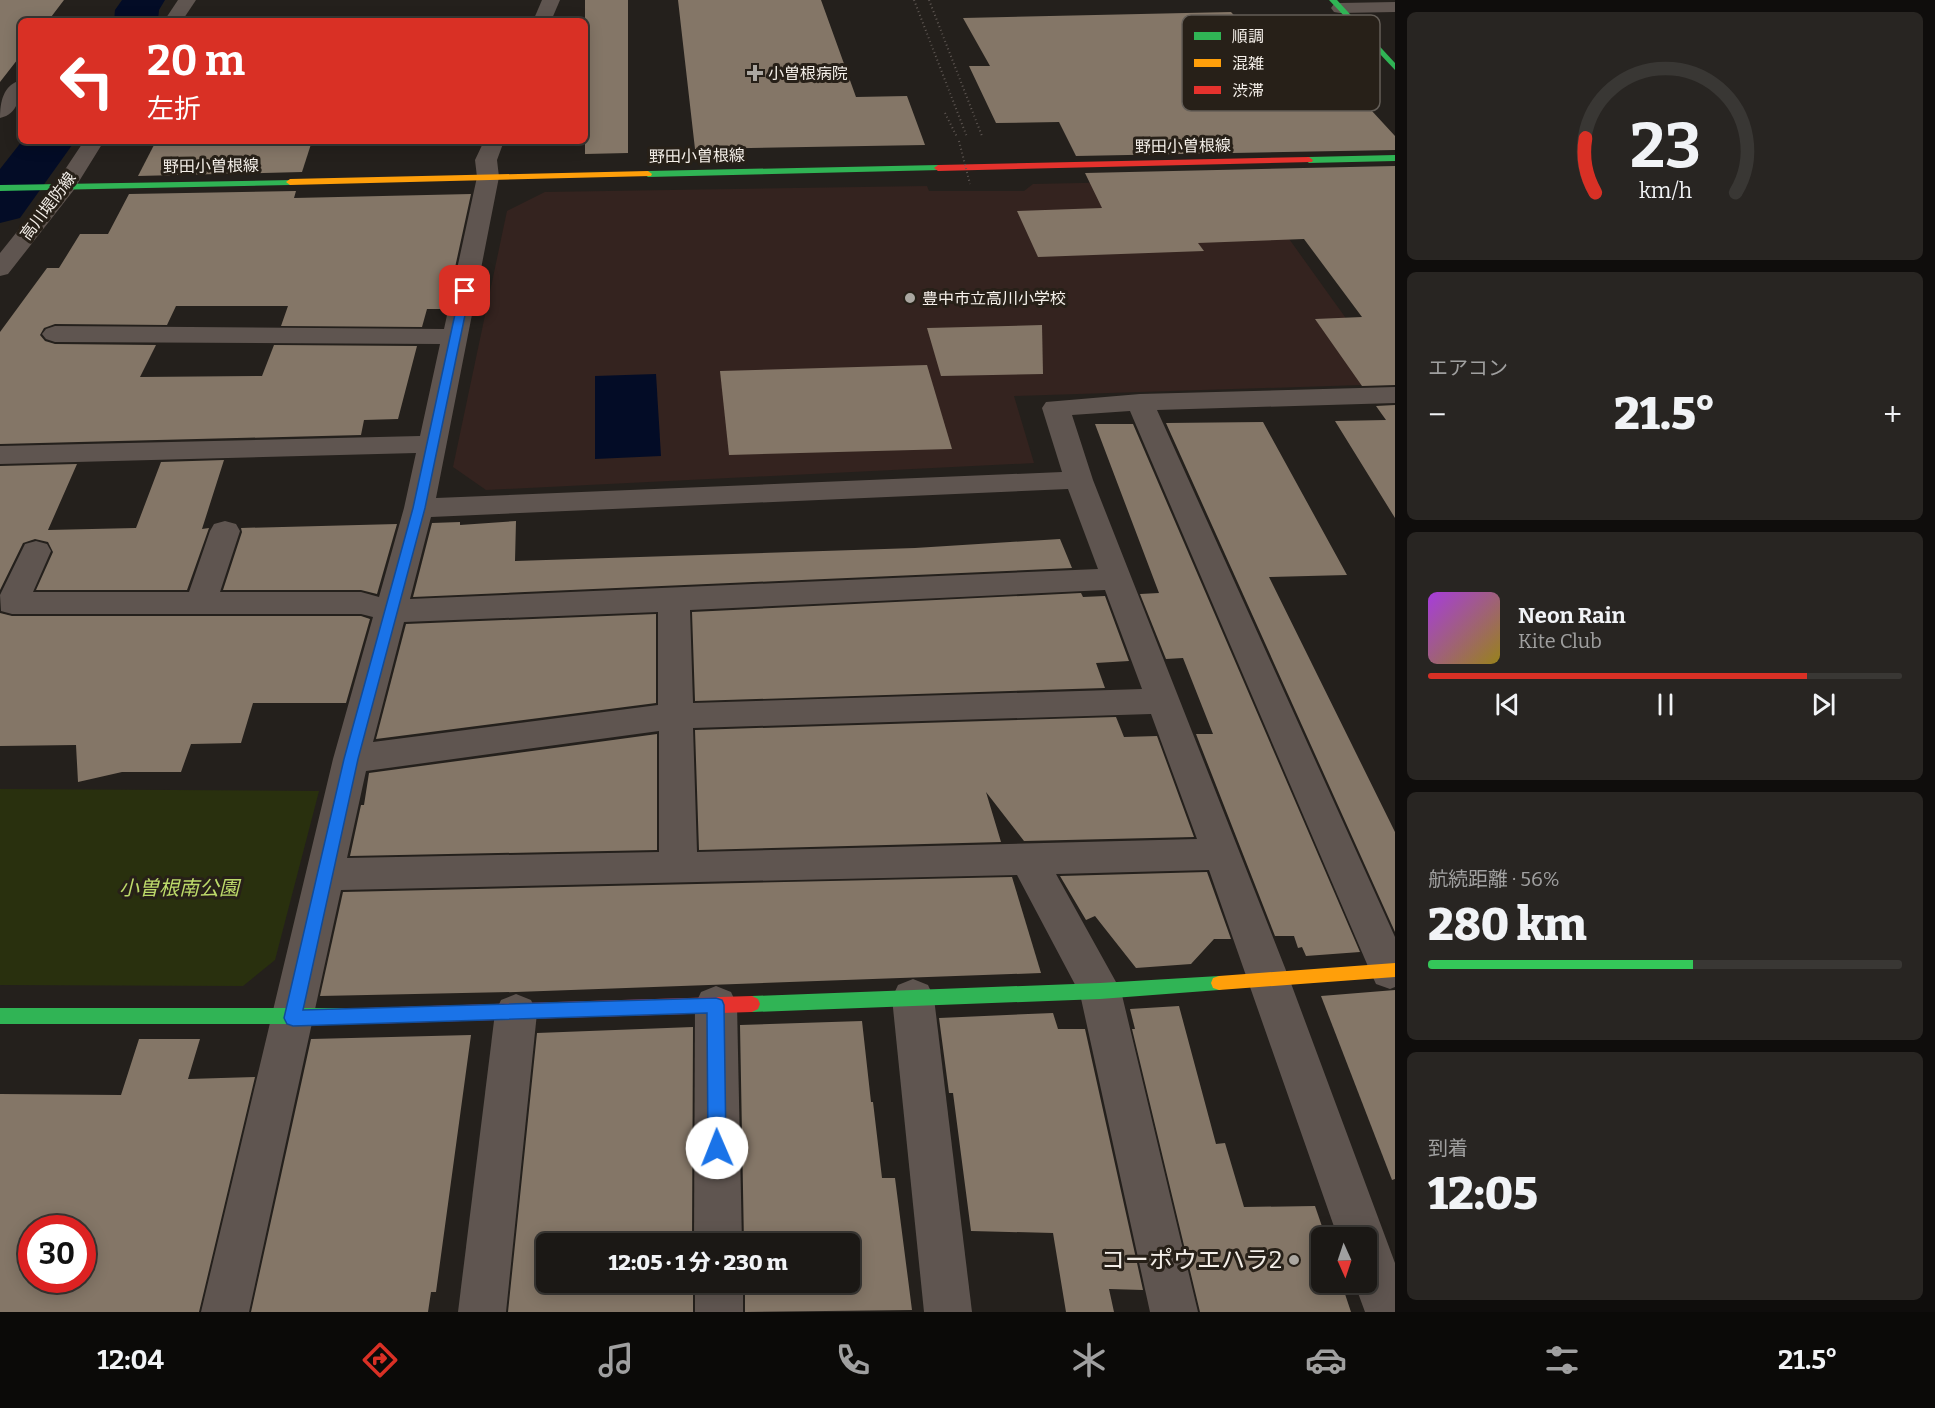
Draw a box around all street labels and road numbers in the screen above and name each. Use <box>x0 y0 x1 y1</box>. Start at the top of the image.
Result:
street label: 野田小曽根線 <box>1135 136 1231 156</box>
street label: 野田小曽根線 <box>649 146 745 166</box>
street label: 野田小曽根線 <box>163 156 259 176</box>
street label: 高川堤防線 <box>16 168 80 244</box>

